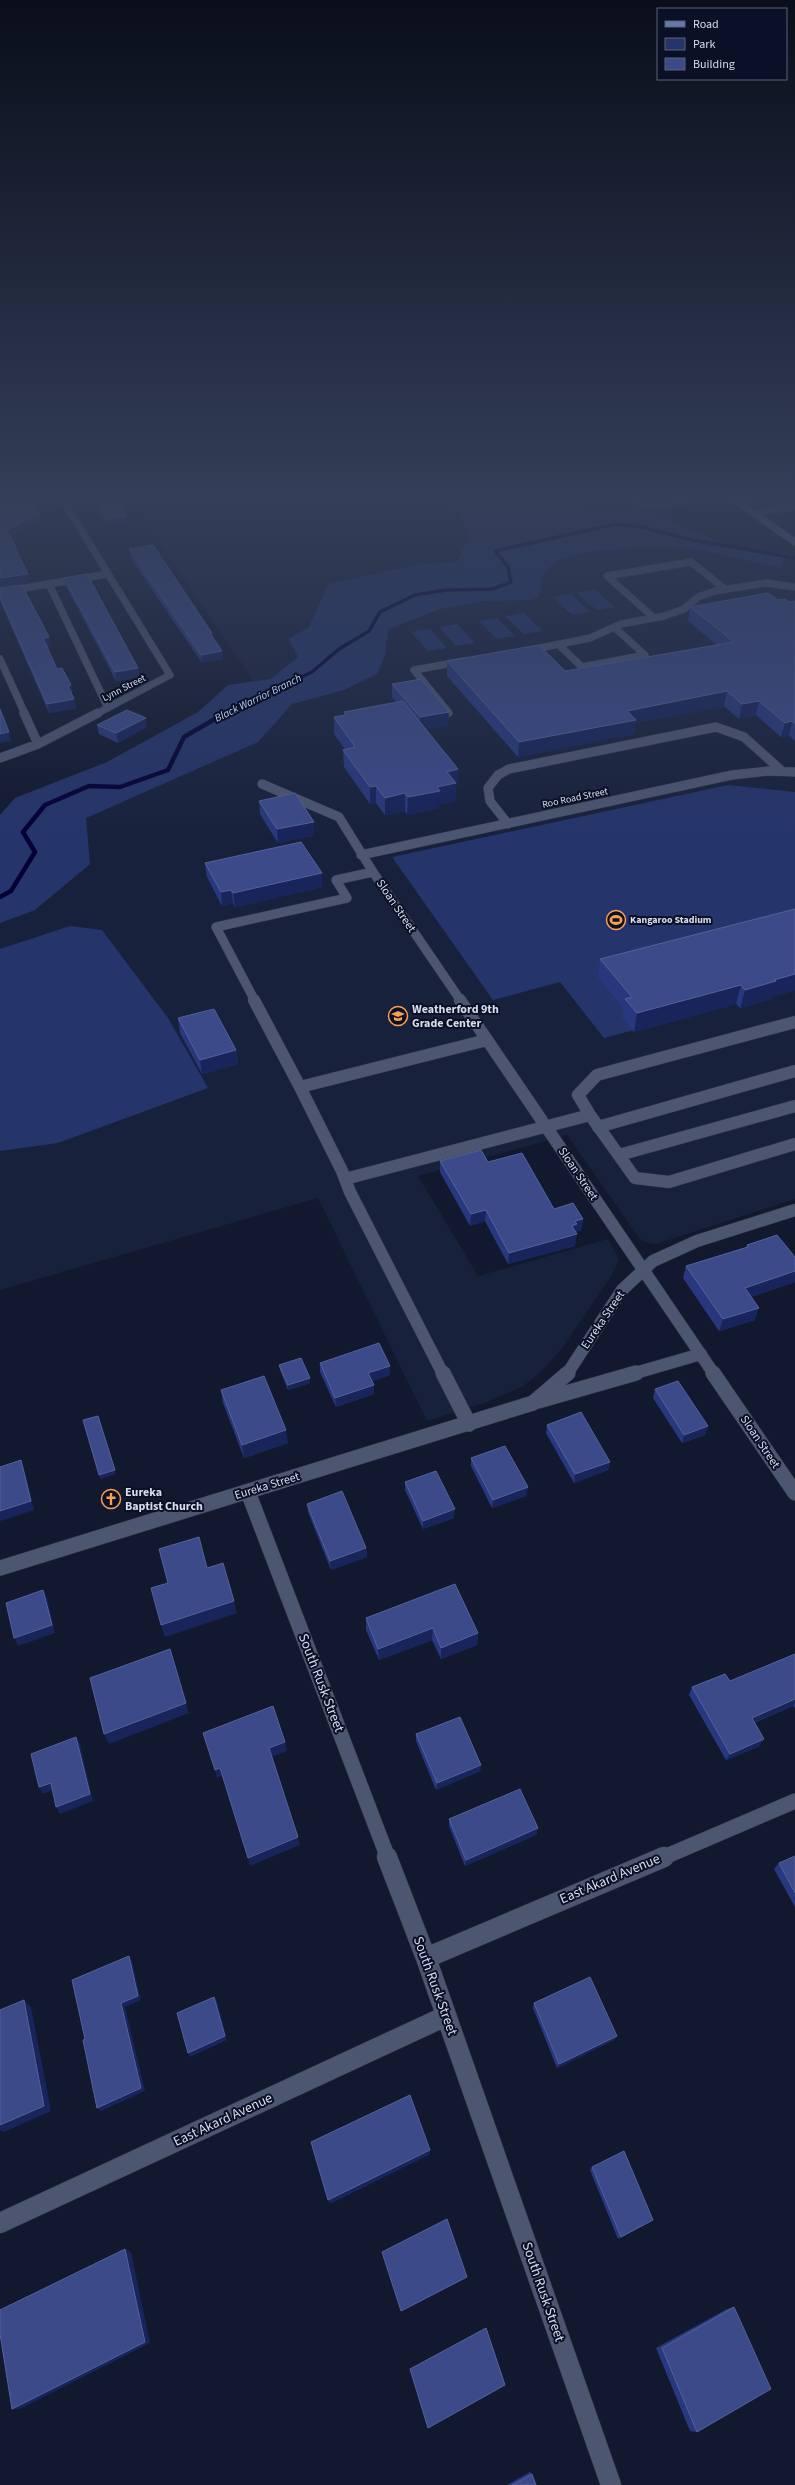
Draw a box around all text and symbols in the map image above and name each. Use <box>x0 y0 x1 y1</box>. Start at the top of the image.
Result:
legend <box>657 8 787 80</box>
text: Road <box>693 16 719 33</box>
text: Park <box>693 36 715 53</box>
text: Building <box>693 56 735 73</box>
water label: Black Warrior Branch <box>212 670 304 726</box>
street label: Lynn Street <box>100 671 149 705</box>
street label: Roo Road Street <box>541 784 610 812</box>
street label: Sloan Street <box>372 876 420 936</box>
sports icon: Kangaroo Stadium <box>605 909 627 931</box>
place label: Kangaroo Stadium <box>630 913 711 927</box>
place label: Weatherford 9th Grade Center <box>412 1001 499 1032</box>
school or university icon: Weatherford 9th Grade Center <box>387 1005 409 1027</box>
street label: Sloan Street <box>554 1144 602 1204</box>
street label: Eureka Street <box>577 1287 629 1353</box>
street label: Sloan Street <box>736 1412 784 1472</box>
street label: Eureka Street <box>232 1468 302 1504</box>
place label: Eureka Baptist Church <box>125 1484 203 1515</box>
church icon: Eureka Baptist Church <box>100 1488 122 1510</box>
street label: South Rusk Street <box>293 1631 349 1735</box>
street label: East Akard Avenue <box>557 1849 663 1909</box>
street label: South Rusk Street <box>408 1934 462 2039</box>
street label: East Akard Avenue <box>170 2088 276 2152</box>
street label: South Rusk Street <box>517 2240 569 2345</box>

